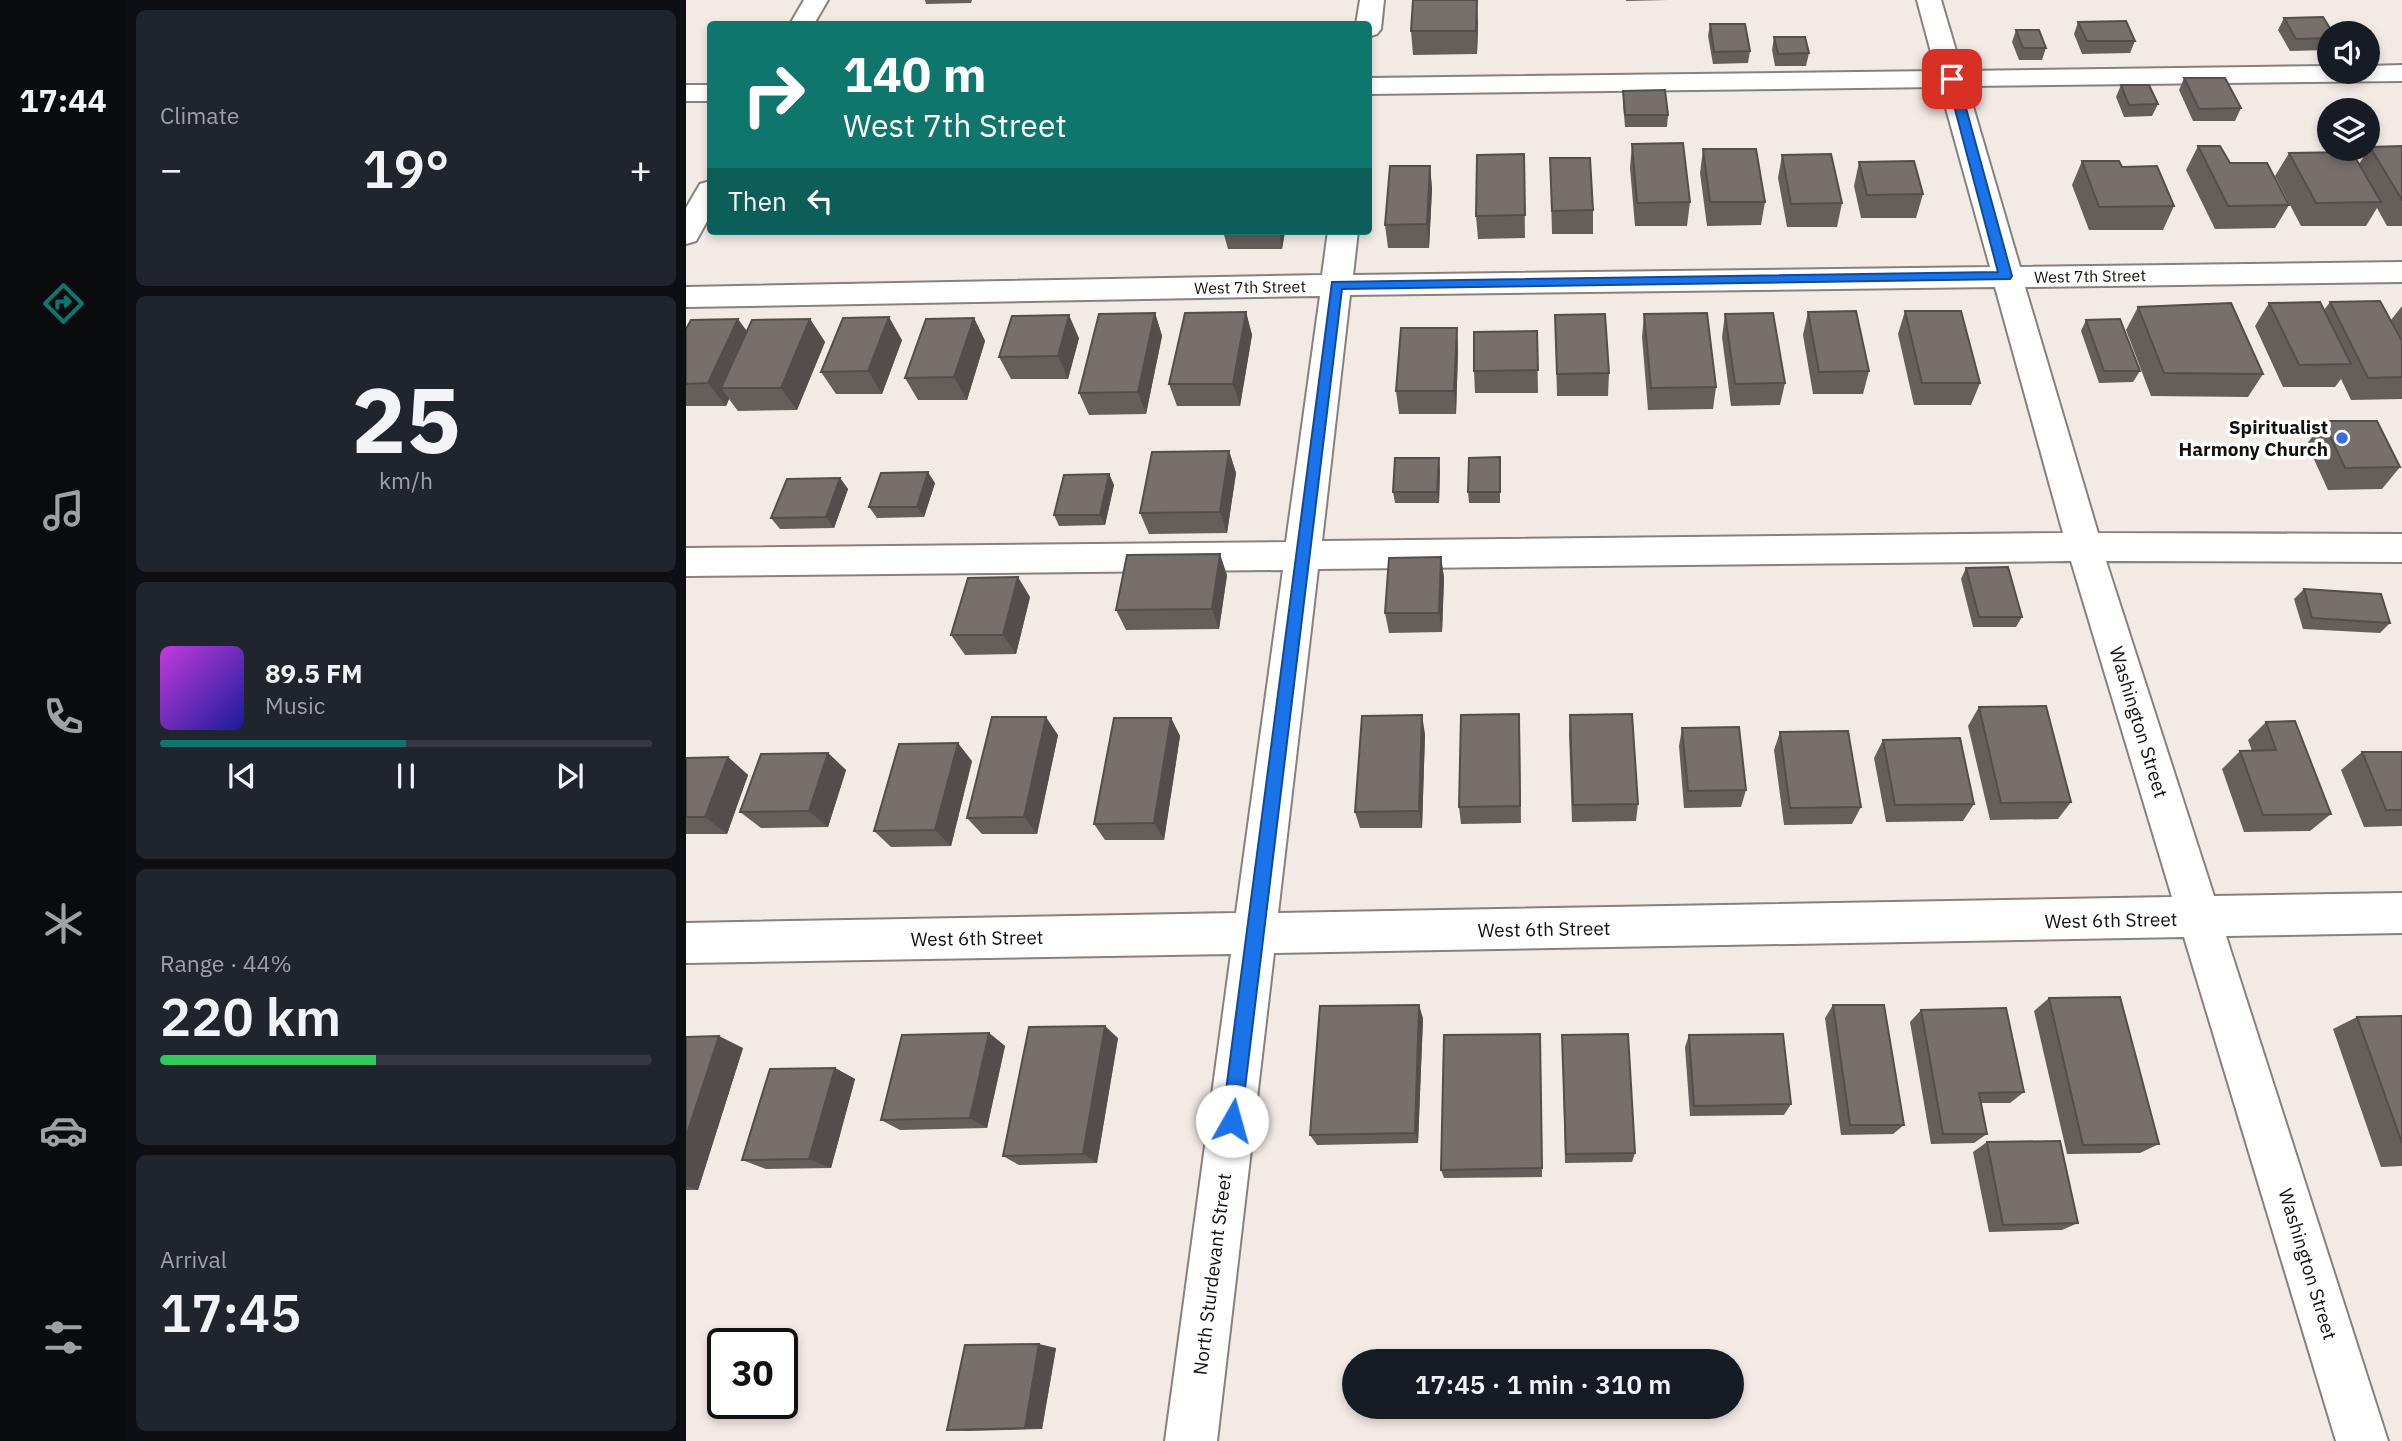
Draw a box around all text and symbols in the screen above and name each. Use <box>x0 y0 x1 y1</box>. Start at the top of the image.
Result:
map controls <box>2317 21 2380 161</box>
button: sound <box>2317 21 2380 84</box>
text: 140 m <box>843 42 987 105</box>
icon: right <box>728 49 819 140</box>
pin <box>1922 49 1982 109</box>
icon: arrive <box>1933 60 1971 98</box>
text: 17:44 <box>19 79 107 121</box>
button: layers <box>2317 98 2380 161</box>
text: Climate <box>160 100 239 130</box>
text: West 7th Street <box>843 104 1067 146</box>
text: 19° <box>363 135 449 202</box>
text: − <box>160 144 183 193</box>
text: + <box>629 144 652 193</box>
icon: left <box>801 182 839 220</box>
text: Then <box>728 184 787 218</box>
street label: West 7th Street <box>2034 265 2146 287</box>
street label: West 7th Street <box>1194 276 1306 298</box>
icon: directions <box>39 279 88 328</box>
text: 25 <box>351 360 461 478</box>
place label: Spiritualist Harmony Church <box>2179 415 2328 461</box>
marker: Spiritualist Harmony Church <box>2334 430 2350 446</box>
text: km/h <box>379 465 433 495</box>
icon: music <box>39 486 88 535</box>
street label: Washington Street <box>2105 643 2173 801</box>
text: 89.5 FM <box>265 656 363 690</box>
text: Music <box>265 690 325 720</box>
icon: phone <box>39 692 88 741</box>
icon: previous <box>223 757 261 795</box>
icon: pause <box>387 757 425 795</box>
icon: next <box>551 757 589 795</box>
icon: climate <box>39 899 88 948</box>
street label: West 6th Street <box>2044 907 2178 933</box>
street label: West 6th Street <box>1477 916 1611 942</box>
street label: West 6th Street <box>910 925 1044 951</box>
text: Range · 44% <box>160 948 292 978</box>
text: 220 km <box>160 983 341 1050</box>
position arrow <box>1195 1084 1269 1158</box>
icon: car <box>39 1106 88 1155</box>
street label: North Sturdevant Street <box>1188 1172 1236 1376</box>
street label: Washington Street <box>2274 1185 2342 1343</box>
text: Arrival <box>160 1244 227 1274</box>
text: 17:45 <box>160 1279 301 1346</box>
icon: filters <box>39 1313 88 1362</box>
speed limit sign: 30 <box>707 1328 798 1419</box>
text: 17:45 · 1 min · 310 m <box>1415 1367 1671 1401</box>

